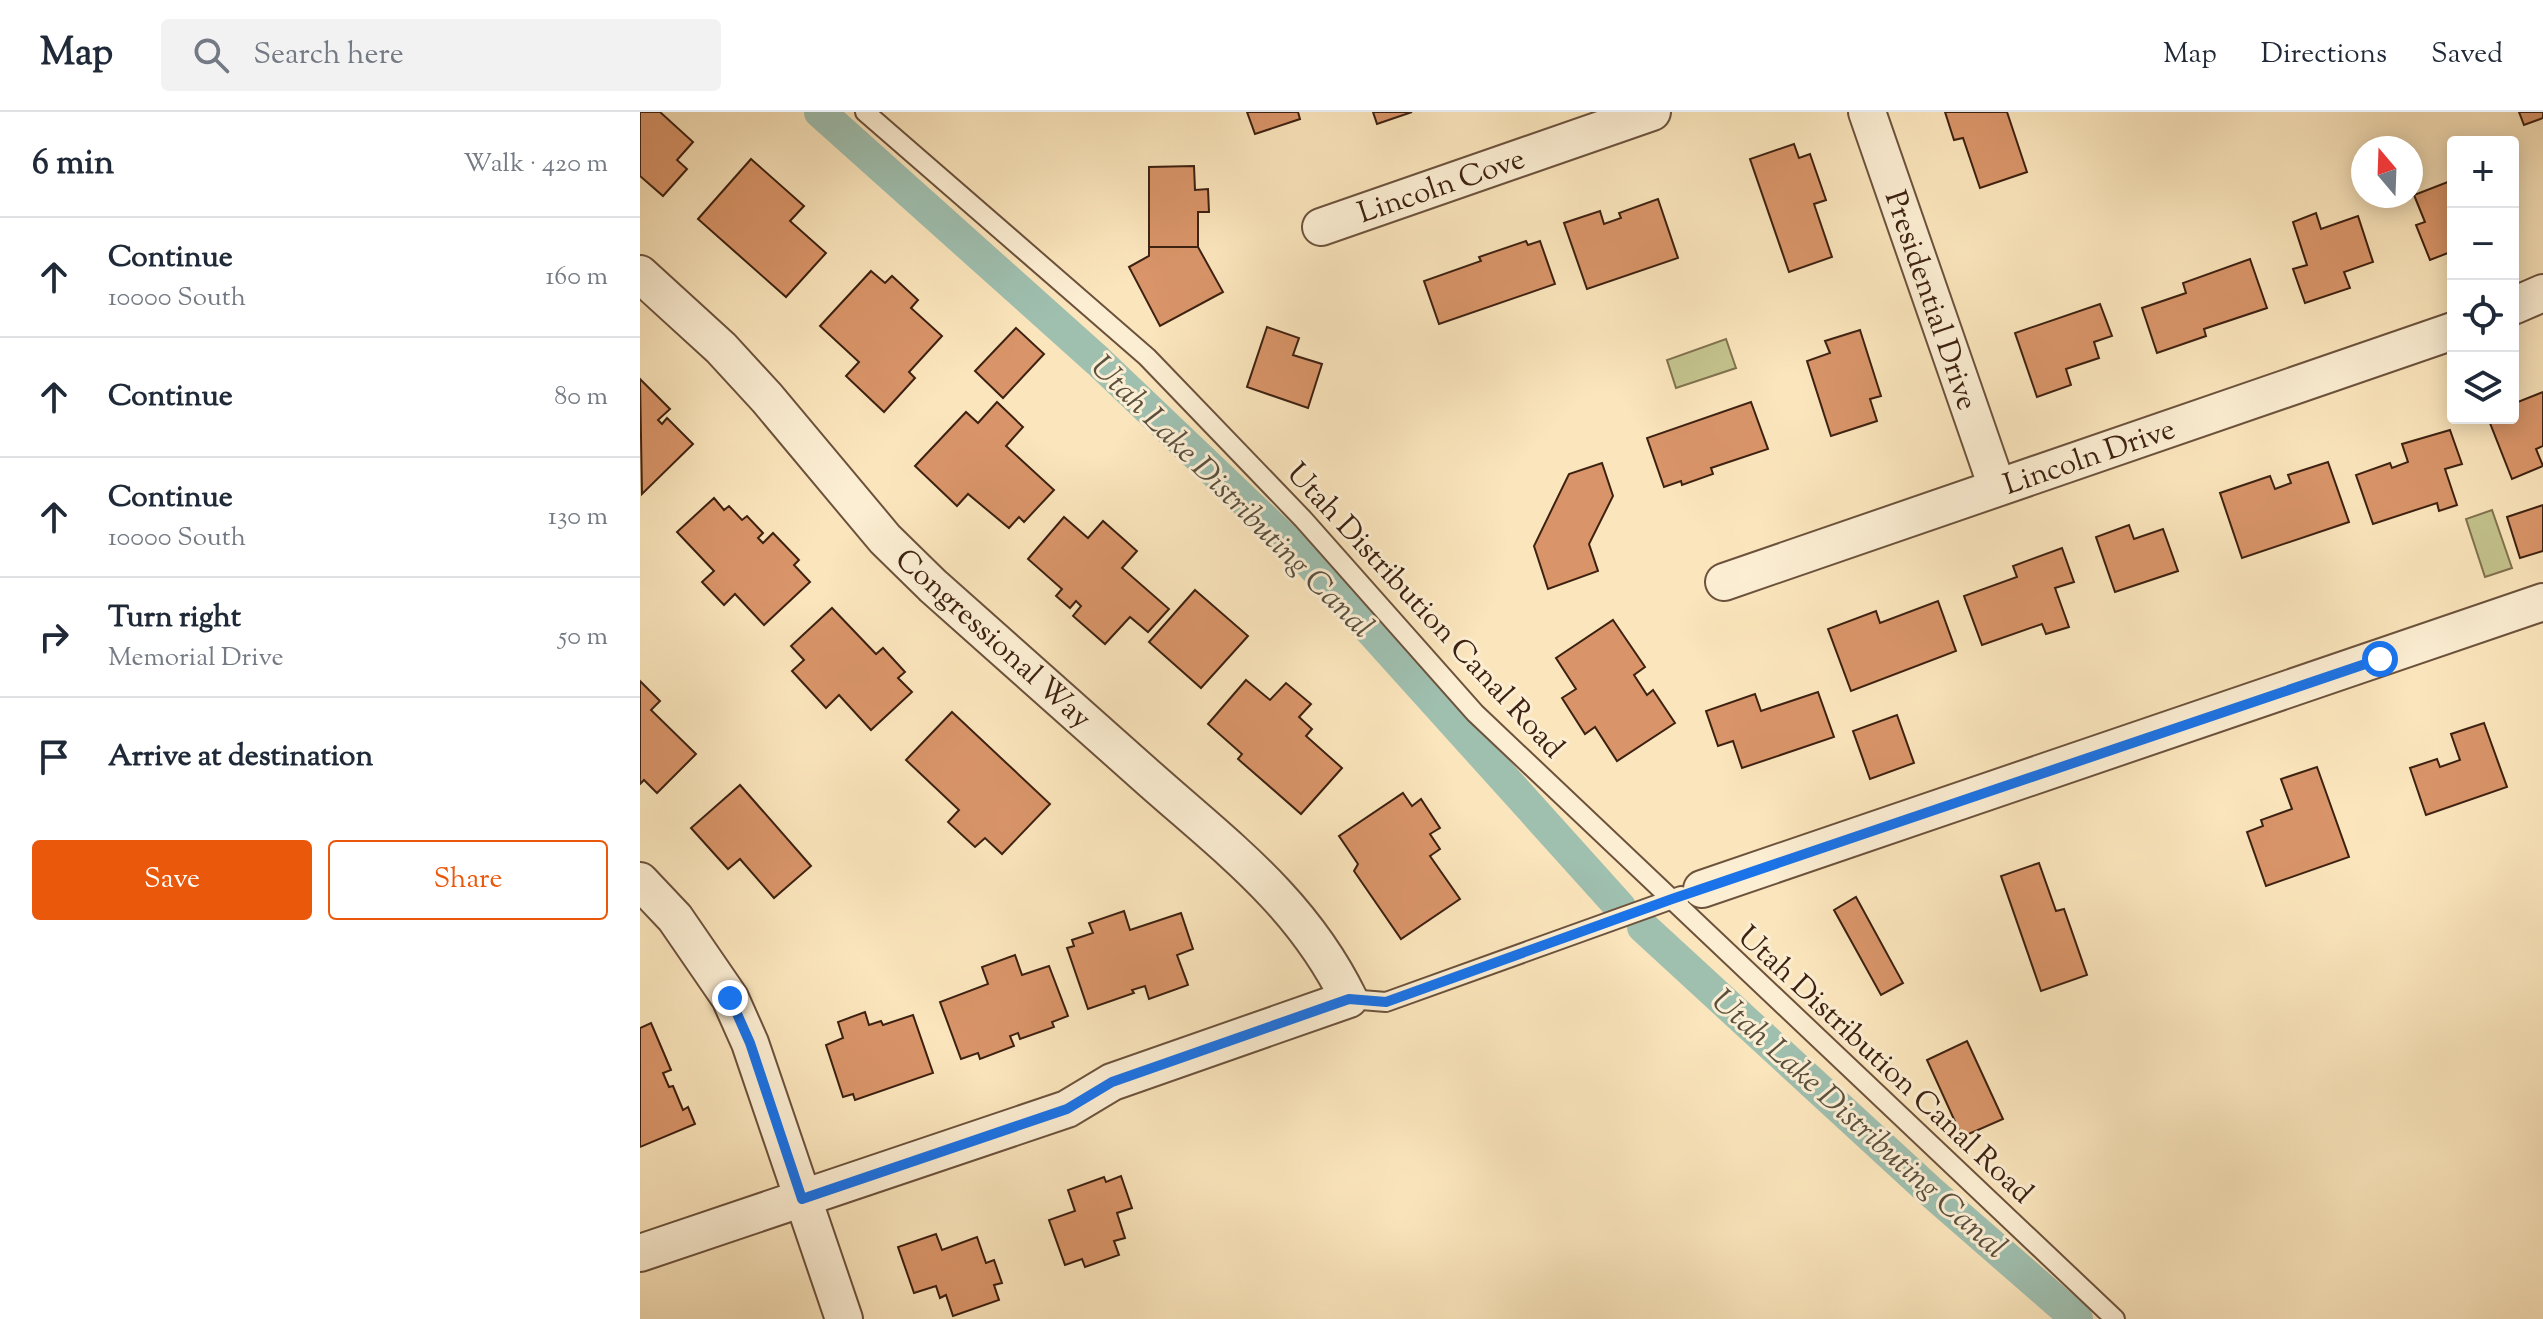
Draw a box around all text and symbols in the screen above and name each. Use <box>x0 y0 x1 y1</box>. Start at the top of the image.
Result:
search box <box>161 19 721 91</box>
text: Map <box>40 28 113 82</box>
icon: search <box>189 33 233 77</box>
text: Search here <box>253 34 404 77</box>
text: Map <box>2163 35 2217 75</box>
text: Directions <box>2261 35 2387 75</box>
text: Saved <box>2431 35 2503 75</box>
north arrow <box>2351 136 2423 208</box>
map controls <box>2447 136 2519 424</box>
button: + <box>2447 136 2519 208</box>
street label: Lincoln Cove <box>1353 139 1531 236</box>
text: 6 min <box>32 140 114 189</box>
text: Walk · 420 m <box>463 146 608 183</box>
street label: Presidential Drive <box>1872 185 1987 416</box>
button: − <box>2447 208 2519 280</box>
text: Continue <box>108 237 233 280</box>
icon: ahead <box>32 255 76 299</box>
text: 160 m <box>545 259 608 296</box>
text: 10000 South <box>108 280 246 317</box>
button: locate <box>2447 280 2519 352</box>
water label: Utah Lake Distributing Canal <box>1079 346 1383 650</box>
button: layers <box>2447 352 2519 424</box>
icon: ahead <box>32 375 76 419</box>
text: Continue <box>108 376 233 419</box>
text: 80 m <box>554 379 608 416</box>
street label: Lincoln Drive <box>1998 409 2181 508</box>
street label: Utah Distribution Canal Road <box>1275 454 1573 769</box>
text: Continue <box>108 477 233 520</box>
icon: ahead <box>32 495 76 539</box>
text: 130 m <box>548 499 608 536</box>
text: 10000 South <box>108 520 246 557</box>
street label: Congressional Way <box>884 540 1100 740</box>
text: Turn right <box>108 597 241 640</box>
icon: right <box>32 615 76 659</box>
text: 50 m <box>558 619 608 656</box>
text: Memorial Drive <box>108 640 284 677</box>
route start <box>2362 641 2398 677</box>
icon: arrive <box>32 735 76 779</box>
text: Arrive at destination <box>108 736 373 779</box>
button: Save <box>32 840 312 920</box>
button: Share <box>328 840 608 920</box>
street label: Utah Distribution Canal Road <box>1727 917 2042 1215</box>
route end <box>712 980 748 1016</box>
water label: Utah Lake Distributing Canal <box>1700 980 2016 1271</box>

